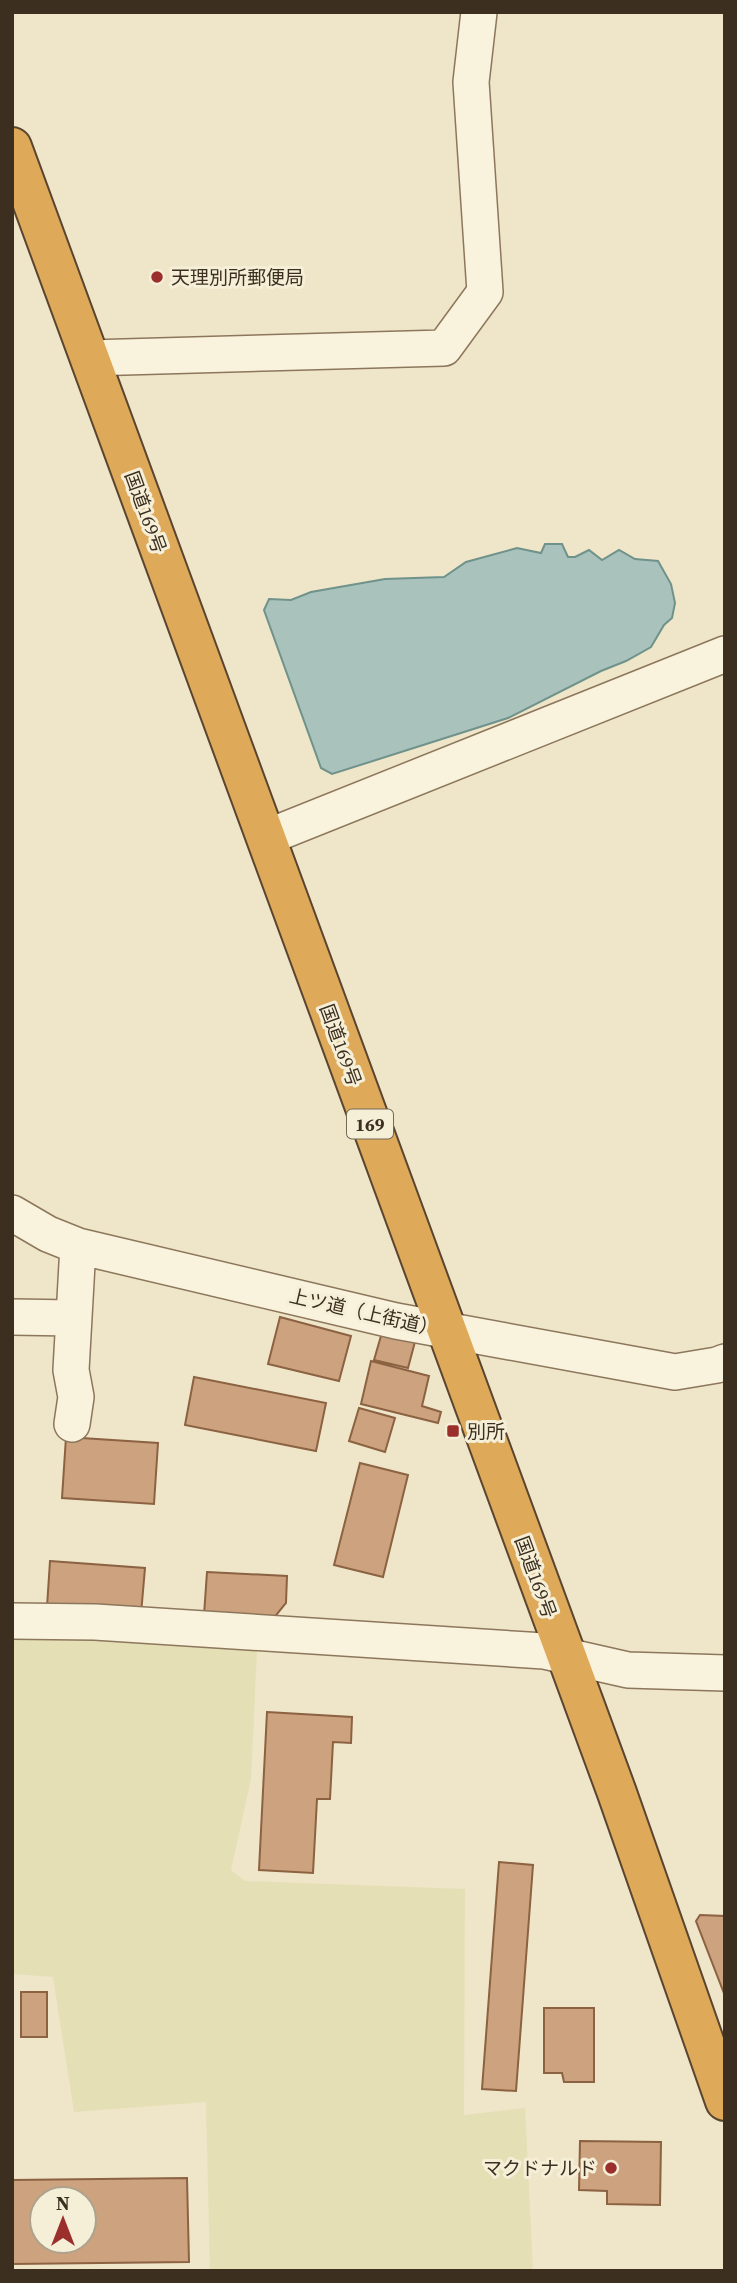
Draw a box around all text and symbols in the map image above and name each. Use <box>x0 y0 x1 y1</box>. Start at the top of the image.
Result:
place label: 天理別所郵便局 <box>171 264 304 290</box>
marker: 天理別所郵便局 <box>149 269 165 285</box>
street label: 国道169号 <box>119 467 173 557</box>
street label: 国道169号 <box>314 1000 368 1090</box>
road number: 169 <box>347 1110 393 1139</box>
street label: 上ツ道（上街道） <box>287 1282 441 1342</box>
place label: 別所 <box>467 1418 505 1444</box>
marker: 別所 <box>445 1423 461 1439</box>
street label: 国道169号 <box>509 1532 563 1622</box>
place label: マクドナルド <box>483 2155 597 2181</box>
marker: マクドナルド <box>603 2160 619 2176</box>
north arrow <box>28 2185 98 2255</box>
text: N <box>56 2190 70 2216</box>

